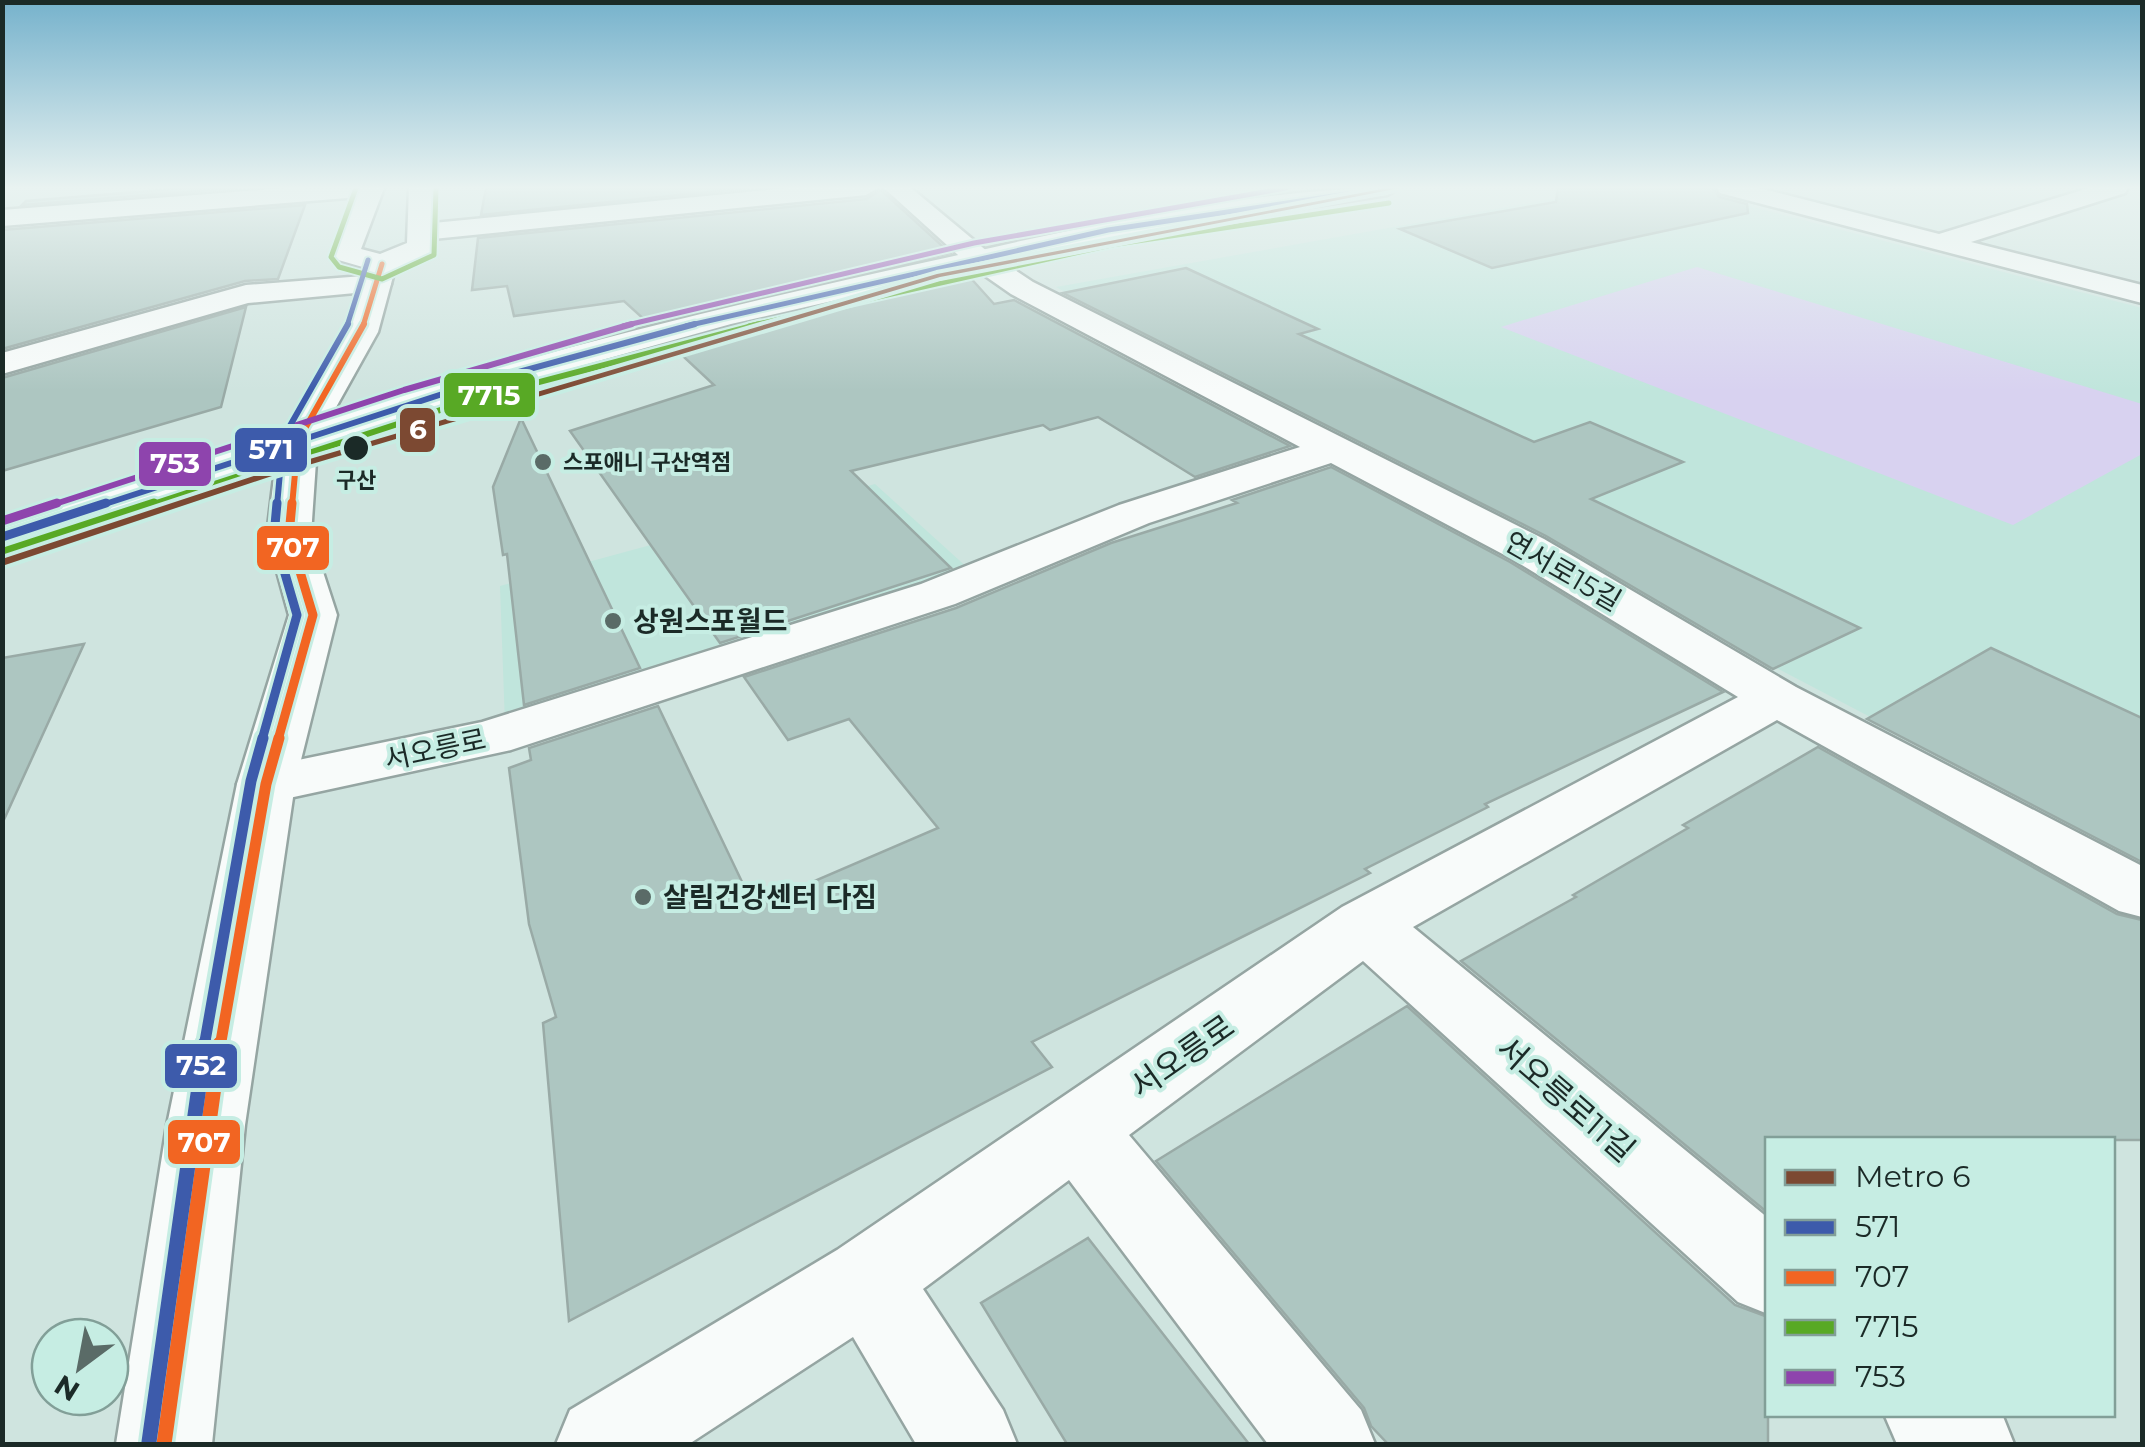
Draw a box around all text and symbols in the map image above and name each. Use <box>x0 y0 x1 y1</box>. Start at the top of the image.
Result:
line badge: 7715 <box>442 371 537 419</box>
text: 7715 <box>458 378 520 412</box>
line badge: 6 <box>398 406 437 454</box>
text: 6 <box>409 412 427 446</box>
line badge: 571 <box>233 426 309 474</box>
text: 571 <box>249 432 293 466</box>
marker: 구산 <box>341 433 371 463</box>
line badge: 753 <box>137 440 213 488</box>
text: 753 <box>150 446 200 480</box>
place label: 스포애니 구산역점 <box>563 449 731 476</box>
marker: 스포애니 구산역점 <box>532 451 554 473</box>
place label: 구산 <box>336 467 376 494</box>
line badge: 707 <box>255 524 331 572</box>
street label: 연서로15길 <box>1499 524 1627 618</box>
text: 707 <box>266 530 320 564</box>
place label: 상원스포월드 <box>633 604 788 638</box>
marker: 상원스포월드 <box>602 610 624 632</box>
street label: 서오릉로 <box>381 722 489 776</box>
place label: 살림건강센터 다짐 <box>663 880 877 914</box>
marker: 살림건강센터 다짐 <box>632 886 654 908</box>
street label: 서오릉로 <box>1123 1006 1241 1106</box>
street label: 서오릉로11길 <box>1489 1028 1643 1170</box>
line badge: 752 <box>163 1042 239 1090</box>
text: 752 <box>176 1048 226 1082</box>
line badge: 707 <box>166 1118 242 1166</box>
text: 707 <box>177 1125 231 1159</box>
legend <box>1765 1137 2115 1417</box>
text: Metro 6 <box>1855 1158 1971 1195</box>
text: 571 <box>1855 1208 1900 1245</box>
text: 707 <box>1855 1258 1909 1295</box>
text: 7715 <box>1855 1308 1918 1345</box>
north arrow <box>30 1317 130 1417</box>
text: 753 <box>1855 1358 1906 1395</box>
text: N <box>48 1368 85 1409</box>

